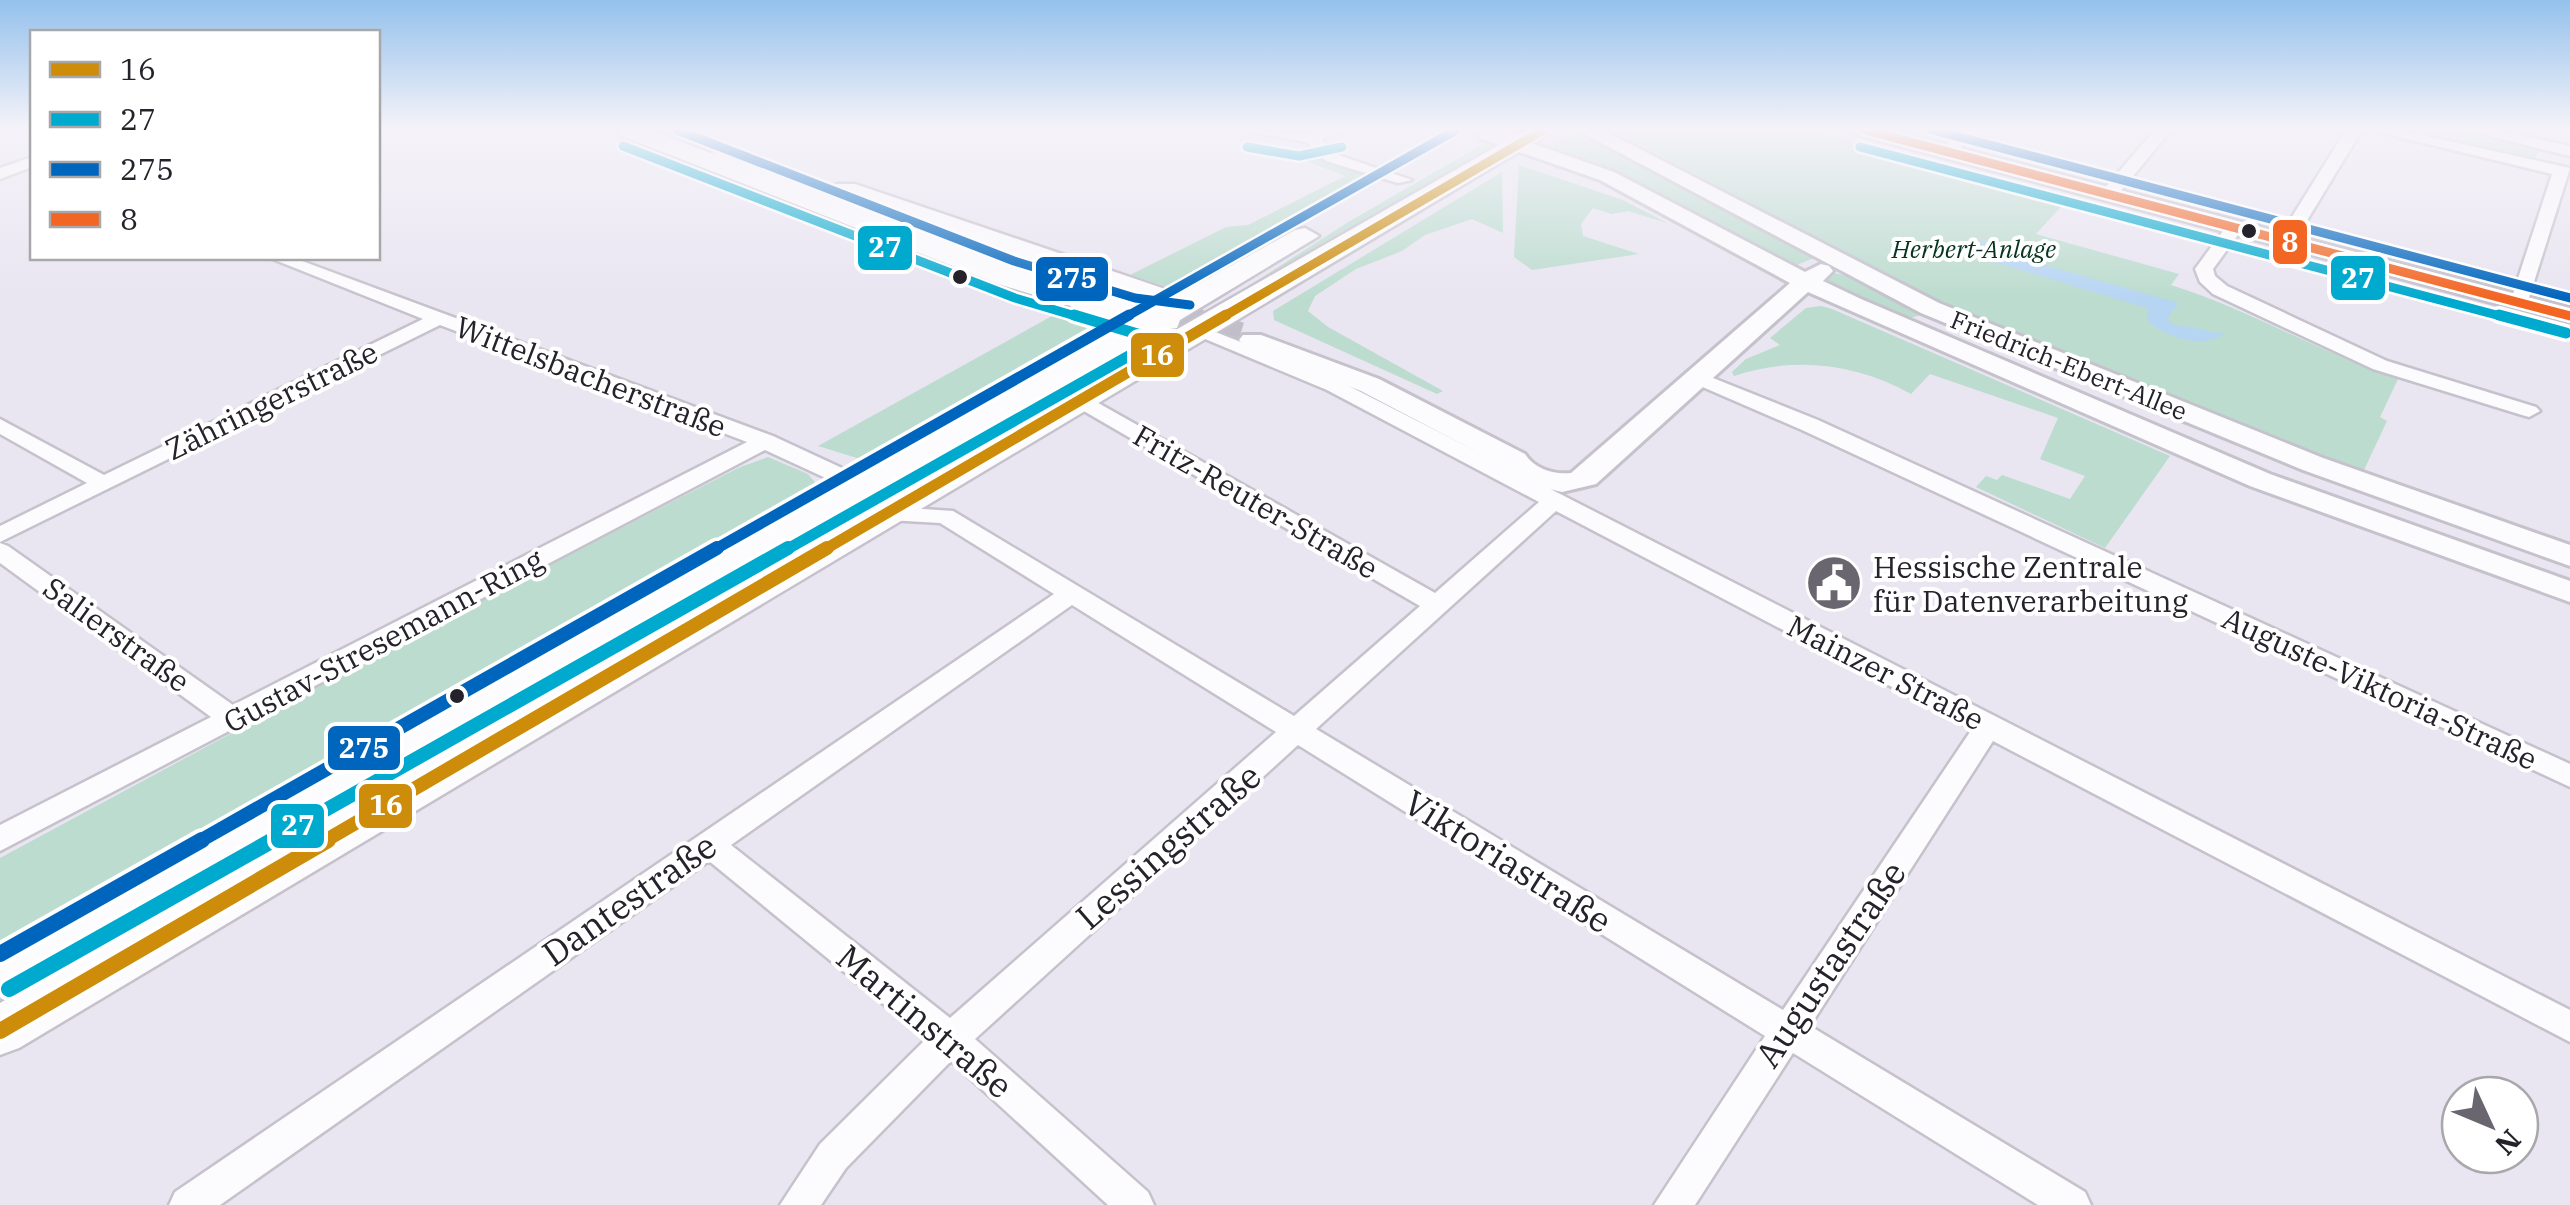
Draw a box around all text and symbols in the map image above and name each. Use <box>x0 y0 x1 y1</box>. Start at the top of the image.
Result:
legend <box>30 30 380 260</box>
text: 16 <box>120 49 156 88</box>
text: 27 <box>120 99 156 138</box>
text: 275 <box>120 149 174 188</box>
text: 8 <box>120 199 138 238</box>
line badge: 8 <box>2271 218 2309 266</box>
unlabelled marker <box>2239 221 2259 241</box>
text: 8 <box>2282 223 2298 260</box>
line badge: 27 <box>856 224 914 272</box>
text: 27 <box>868 228 902 265</box>
park label: Herbert-Anlage <box>1891 232 2056 265</box>
line badge: 27 <box>2329 254 2387 302</box>
line badge: 275 <box>1034 255 1110 303</box>
text: 275 <box>1047 259 1097 296</box>
text: 27 <box>2341 259 2375 296</box>
unlabelled marker <box>950 267 970 287</box>
street label: Friedrich-Ebert-Allee <box>1946 302 2192 428</box>
street label: Wittelsbacherstraße <box>450 306 732 446</box>
line badge: 16 <box>1129 331 1186 379</box>
street label: Zähringerstraße <box>158 332 384 468</box>
text: 16 <box>1140 336 1174 373</box>
street label: Fritz-Reuter-Straße <box>1127 415 1385 587</box>
street label: Gustav-Stresemann-Ring <box>216 539 550 741</box>
place label: Hessische Zentrale für Datenverarbeitung <box>1873 547 2188 620</box>
public building icon: Hessische Zentrale für Datenverarbeitung <box>1804 553 1864 613</box>
street label: Salierstraße <box>36 568 198 700</box>
street label: Auguste-Viktoria-Straße <box>2216 598 2544 778</box>
street label: Mainzer Straße <box>1781 606 1991 738</box>
unlabelled marker <box>447 686 467 706</box>
line badge: 275 <box>326 724 402 772</box>
text: 275 <box>339 729 389 766</box>
street label: Lessingstraße <box>1066 753 1270 939</box>
street label: Viktoriastraße <box>1396 779 1620 943</box>
line badge: 16 <box>357 782 414 830</box>
text: 16 <box>369 786 403 823</box>
line badge: 27 <box>269 802 326 850</box>
text: 27 <box>281 806 315 843</box>
street label: Dantestraße <box>533 822 725 976</box>
street label: Augustastraße <box>1744 852 1916 1076</box>
street label: Martinstraße <box>827 934 1023 1108</box>
north arrow <box>2440 1075 2540 1175</box>
text: N <box>2487 1122 2529 1164</box>

